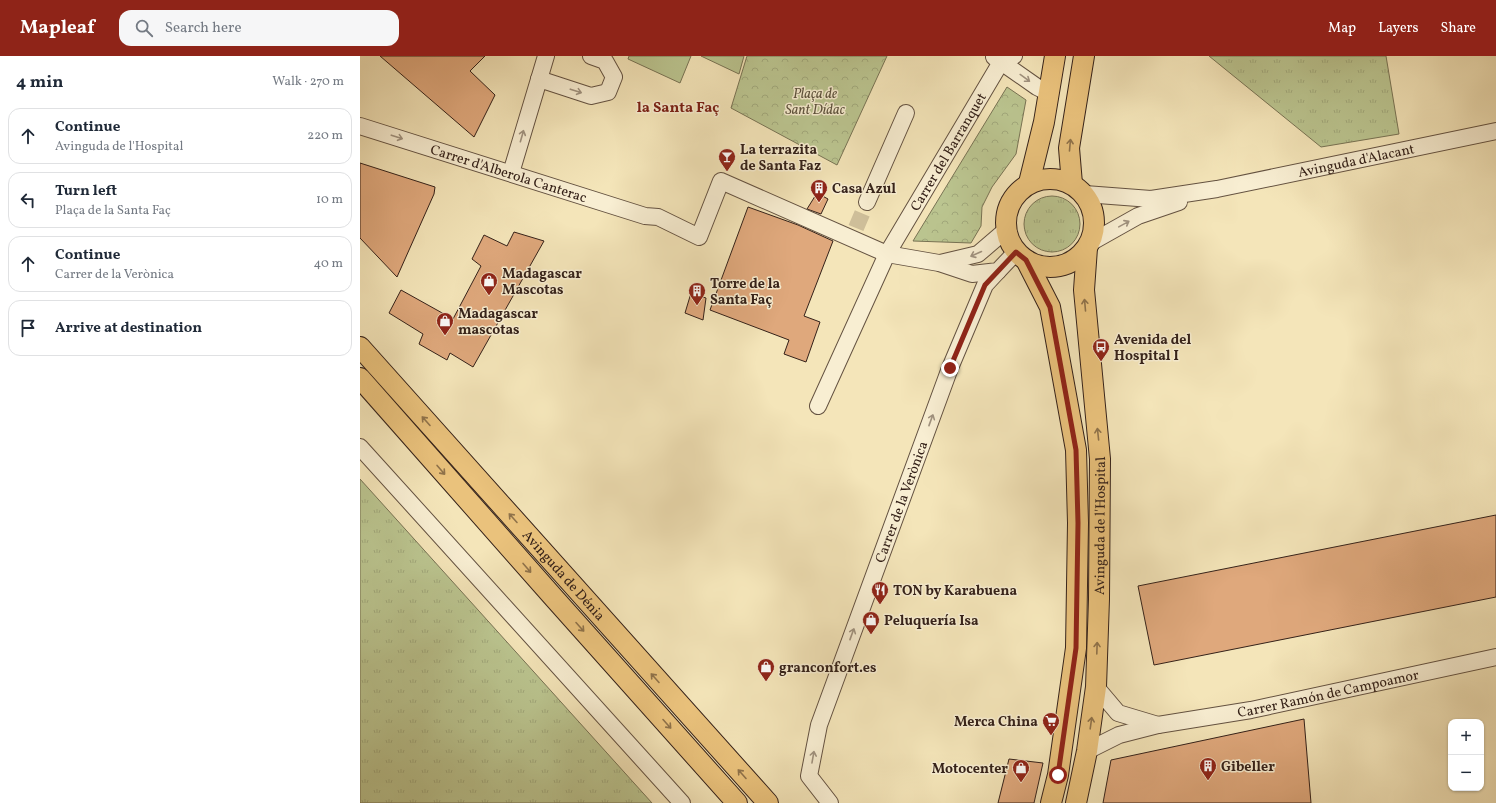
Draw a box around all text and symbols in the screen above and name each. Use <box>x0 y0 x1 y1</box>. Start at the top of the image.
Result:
search box <box>119 10 399 46</box>
text: Mapleaf <box>20 15 95 41</box>
icon: search <box>133 17 155 39</box>
text: Search here <box>165 18 242 39</box>
text: Map <box>1328 19 1356 38</box>
text: Layers <box>1378 19 1418 38</box>
text: Share <box>1440 19 1476 38</box>
text: 4 min <box>16 71 63 94</box>
text: Walk · 270 m <box>272 73 344 91</box>
one-way arrow <box>1019 74 1030 82</box>
park label: Plaça de Sant Dídac <box>785 85 845 120</box>
one-way arrow <box>569 88 582 95</box>
street label: Carrer del Barranquet <box>907 90 992 215</box>
district label: la Santa Faç <box>637 98 719 119</box>
text: Continue <box>55 117 120 138</box>
icon: ahead <box>17 125 39 147</box>
text: 220 m <box>307 127 343 145</box>
one-way arrow <box>519 130 526 143</box>
one-way arrow <box>391 134 403 142</box>
text: Avinguda de l'Hospital <box>55 138 183 156</box>
one-way arrow <box>1067 139 1074 152</box>
street label: Avinguda d'Alacant <box>1296 140 1416 183</box>
street label: Carrer d'Alberola Canterac <box>428 141 589 208</box>
place label: La terrazita de Santa Faz <box>740 141 821 176</box>
bar icon: La terrazita de Santa Faz <box>717 147 737 172</box>
building icon: Casa Azul <box>809 178 829 203</box>
place label: Casa Azul <box>832 180 896 199</box>
text: Turn left <box>55 181 117 202</box>
icon: left <box>17 189 39 211</box>
text: 10 m <box>316 191 343 209</box>
text: Plaça de la Santa Faç <box>55 202 171 220</box>
one-way arrow <box>1118 219 1130 227</box>
text: Continue <box>55 245 120 266</box>
one-way arrow <box>970 250 982 258</box>
icon: ahead <box>17 253 39 275</box>
text: 40 m <box>314 255 343 273</box>
place label: Madagascar Mascotas <box>502 265 582 300</box>
text: Carrer de la Verònica <box>55 266 174 284</box>
shop icon: Madagascar Mascotas <box>479 271 499 296</box>
place label: Torre de la Santa Faç <box>710 275 780 310</box>
building icon: Torre de la Santa Faç <box>687 281 707 306</box>
one-way arrow <box>1082 299 1089 312</box>
place label: Madagascar mascotas <box>458 305 538 340</box>
shop icon: Madagascar mascotas <box>435 311 455 336</box>
icon: arrive <box>17 317 39 339</box>
text: Arrive at destination <box>55 318 202 339</box>
place label: Avenida del Hospital I <box>1114 331 1191 366</box>
bus stop icon: Avenida del Hospital I <box>1091 337 1111 362</box>
route end <box>941 359 959 377</box>
one-way arrow <box>927 414 935 426</box>
one-way arrow <box>421 416 431 426</box>
one-way arrow <box>1094 428 1101 441</box>
street label: Carrer de la Verònica <box>871 439 933 566</box>
street label: Avinguda de l'Hospital <box>1091 456 1111 595</box>
one-way arrow <box>437 465 446 476</box>
one-way arrow <box>508 513 517 523</box>
street label: Avinguda de Dénia <box>517 527 609 625</box>
one-way arrow <box>523 563 532 573</box>
restaurant icon: TON by Karabuena <box>870 580 890 605</box>
place label: TON by Karabuena <box>893 582 1017 601</box>
shop icon: Peluquería Isa <box>861 610 881 635</box>
place label: Peluquería Isa <box>884 612 979 631</box>
one-way arrow <box>575 622 584 632</box>
one-way arrow <box>849 628 857 640</box>
one-way arrow <box>1093 642 1101 655</box>
shop icon: granconfort.es <box>756 657 776 682</box>
place label: granconfort.es <box>779 659 876 678</box>
street label: Carrer Ramón de Campoamor <box>1236 666 1421 723</box>
one-way arrow <box>651 673 660 683</box>
supermarket icon: Merca China <box>1041 711 1061 736</box>
place label: Merca China <box>954 713 1038 732</box>
one-way arrow <box>1087 717 1095 730</box>
one-way arrow <box>662 719 671 729</box>
map controls <box>1448 719 1484 791</box>
button: + <box>1448 719 1484 755</box>
one-way arrow <box>809 751 817 764</box>
button: − <box>1448 755 1484 791</box>
building icon: Gibeller <box>1198 756 1218 781</box>
shop icon: Motocenter <box>1011 758 1031 783</box>
place label: Gibeller <box>1221 758 1275 777</box>
place label: Motocenter <box>932 760 1008 779</box>
route start <box>1049 766 1067 784</box>
one-way arrow <box>737 769 747 779</box>

